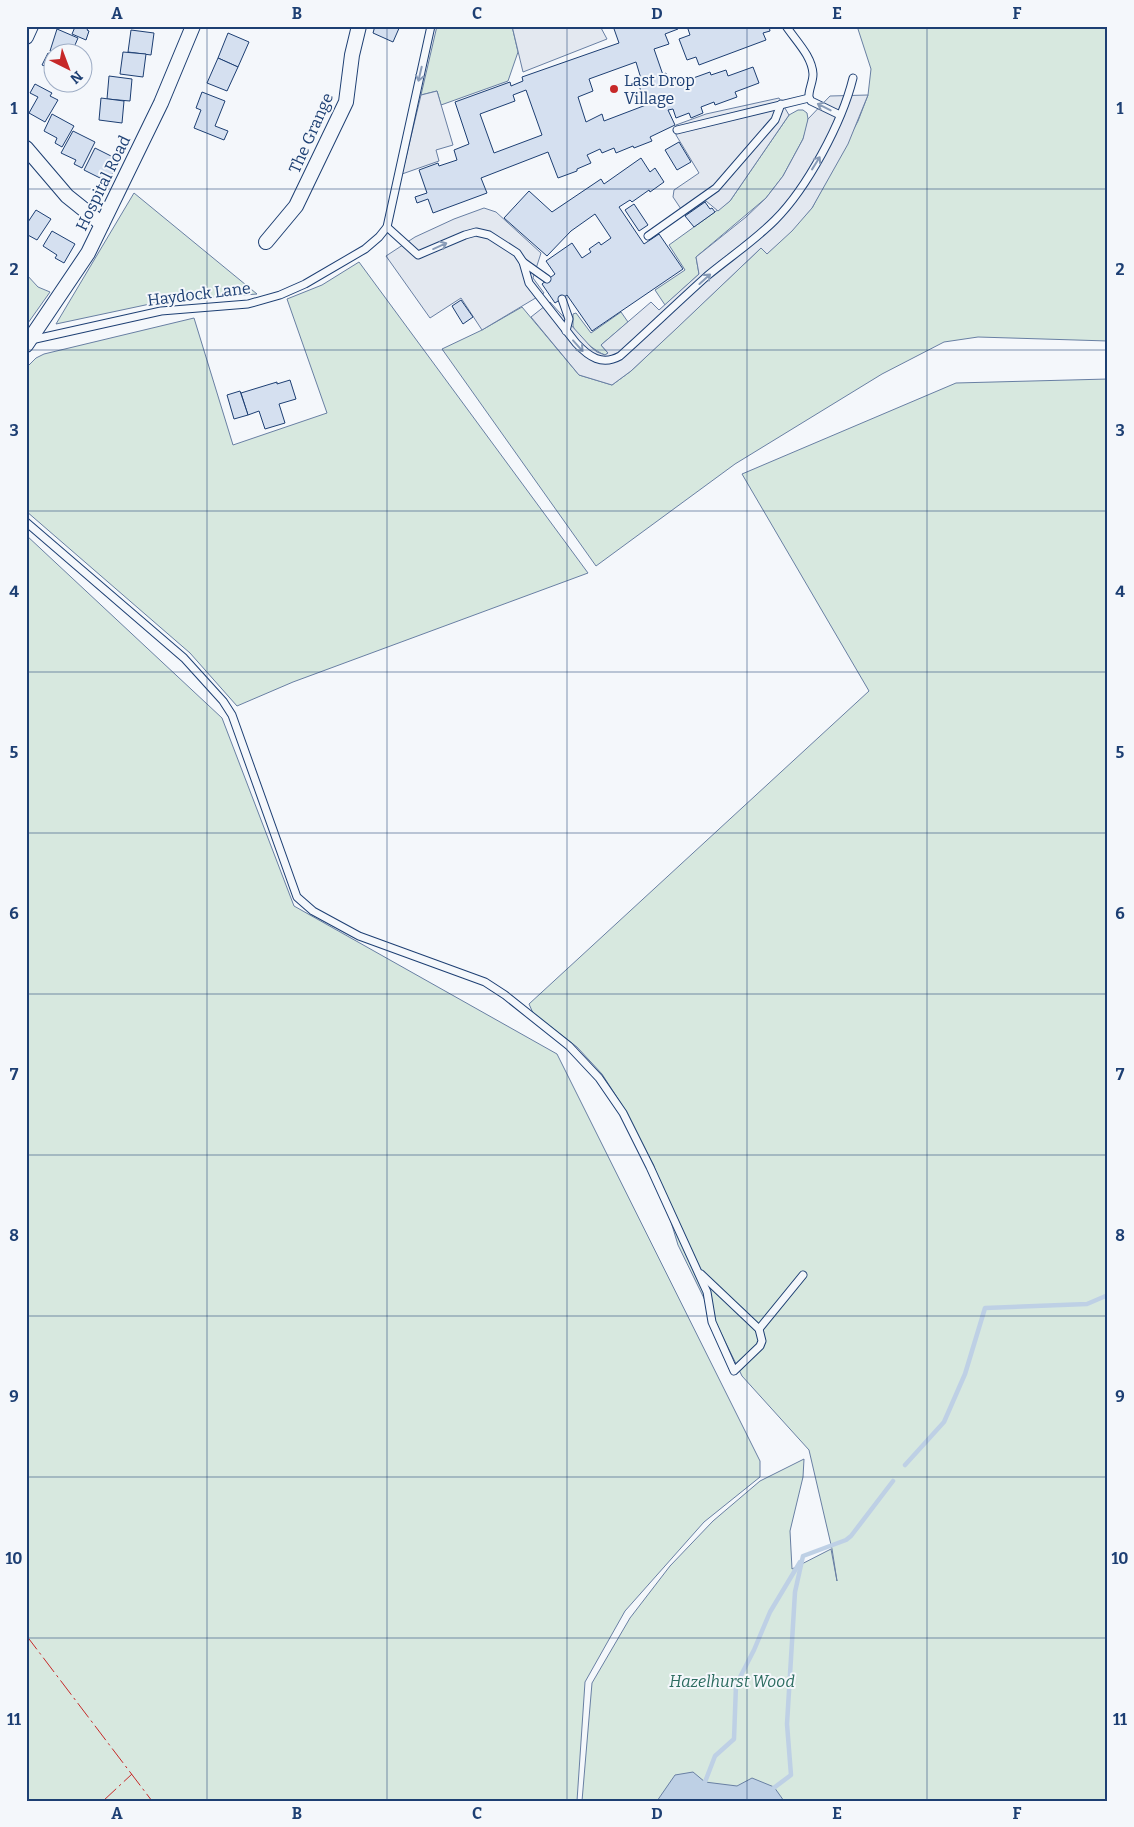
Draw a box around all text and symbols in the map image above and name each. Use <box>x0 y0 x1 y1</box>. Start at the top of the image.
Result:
text: A <box>111 4 123 23</box>
text: B <box>292 4 302 23</box>
text: C <box>472 4 482 23</box>
text: D <box>651 4 663 23</box>
text: E <box>832 4 842 23</box>
text: F <box>1013 4 1022 23</box>
north arrow <box>42 42 92 92</box>
one-way arrow <box>415 65 424 81</box>
text: N <box>67 67 86 87</box>
place label: Last Drop Village <box>624 71 695 108</box>
marker: Last Drop Village <box>608 83 620 95</box>
street label: The Grange <box>285 90 337 176</box>
text: 1 <box>11 99 18 118</box>
text: 1 <box>1117 99 1124 118</box>
one-way arrow <box>817 102 832 111</box>
street label: Hospital Road <box>72 132 134 234</box>
one-way arrow <box>811 156 821 170</box>
one-way arrow <box>432 241 447 251</box>
text: 2 <box>9 260 19 279</box>
text: 2 <box>1115 260 1125 279</box>
one-way arrow <box>698 273 711 285</box>
street label: Haydock Lane <box>146 278 252 310</box>
one-way arrow <box>572 339 584 352</box>
text: 3 <box>9 421 19 440</box>
text: 3 <box>1115 421 1125 440</box>
text: 4 <box>9 582 19 601</box>
text: 4 <box>1115 582 1125 601</box>
text: 5 <box>10 743 19 762</box>
text: 5 <box>1116 743 1125 762</box>
text: 6 <box>9 904 19 923</box>
text: 6 <box>1115 904 1125 923</box>
text: 7 <box>10 1065 19 1084</box>
text: 7 <box>1116 1065 1125 1084</box>
text: 8 <box>9 1226 19 1245</box>
text: 8 <box>1115 1226 1125 1245</box>
text: 9 <box>9 1387 19 1406</box>
text: 9 <box>1115 1387 1125 1406</box>
text: 10 <box>5 1549 23 1568</box>
text: 10 <box>1111 1549 1129 1568</box>
park label: Hazelhurst Wood <box>669 1672 795 1691</box>
text: 11 <box>7 1710 21 1729</box>
text: 11 <box>1113 1710 1127 1729</box>
text: A <box>111 1804 123 1823</box>
text: B <box>292 1804 302 1823</box>
text: C <box>472 1804 482 1823</box>
text: D <box>651 1804 663 1823</box>
text: E <box>832 1804 842 1823</box>
text: F <box>1013 1804 1022 1823</box>

